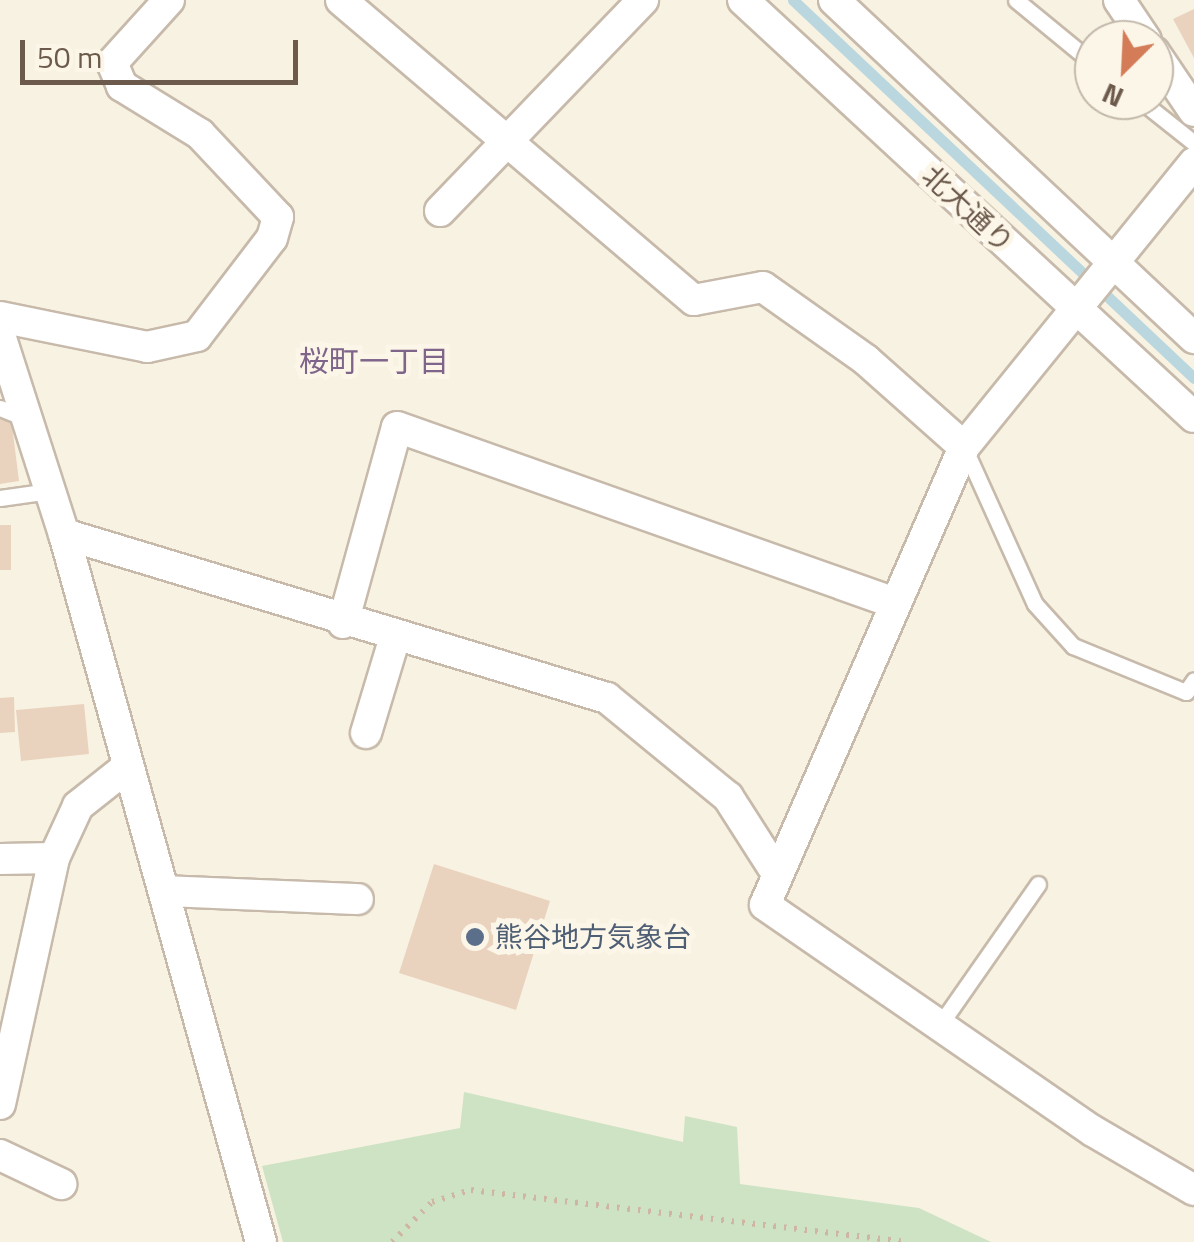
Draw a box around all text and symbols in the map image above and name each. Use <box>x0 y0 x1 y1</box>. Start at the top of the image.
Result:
scale bar <box>25 20 302 82</box>
north arrow <box>1074 20 1174 120</box>
text: 50 m <box>37 34 102 80</box>
text: N <box>1095 72 1130 120</box>
street label: 北大通り <box>916 159 1020 259</box>
district label: 桜町一丁目 <box>299 343 449 379</box>
place label: 熊谷地方気象台 <box>495 920 691 954</box>
marker: 熊谷地方気象台 <box>464 926 486 948</box>

